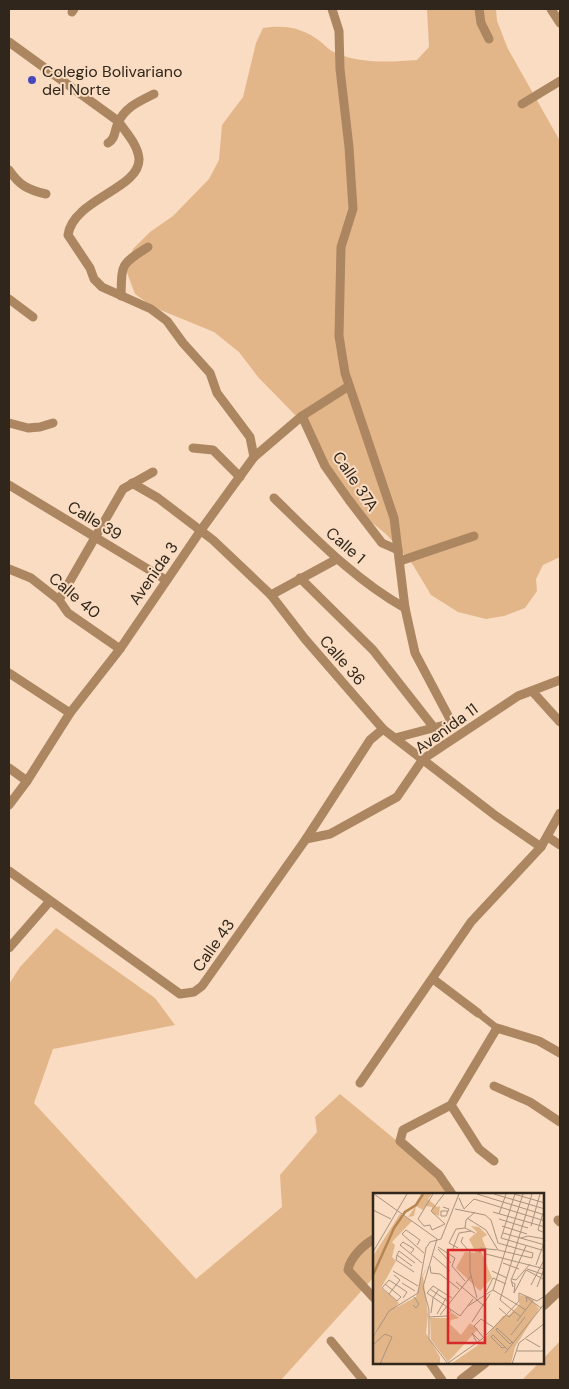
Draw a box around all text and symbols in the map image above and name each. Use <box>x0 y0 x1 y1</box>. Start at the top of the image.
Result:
place label: Colegio Bolivariano del Norte <box>42 61 183 100</box>
marker: Colegio Bolivariano del Norte <box>26 74 38 86</box>
street label: Calle 37A <box>328 447 383 515</box>
street label: Calle 39 <box>64 496 126 545</box>
street label: Calle 1 <box>322 522 370 568</box>
street label: Avenida 3 <box>124 538 183 609</box>
street label: Calle 40 <box>44 568 105 623</box>
street label: Calle 36 <box>315 631 370 690</box>
street label: Avenida 11 <box>411 698 482 758</box>
street label: Calle 43 <box>188 915 239 976</box>
inset map <box>373 1193 544 1364</box>

